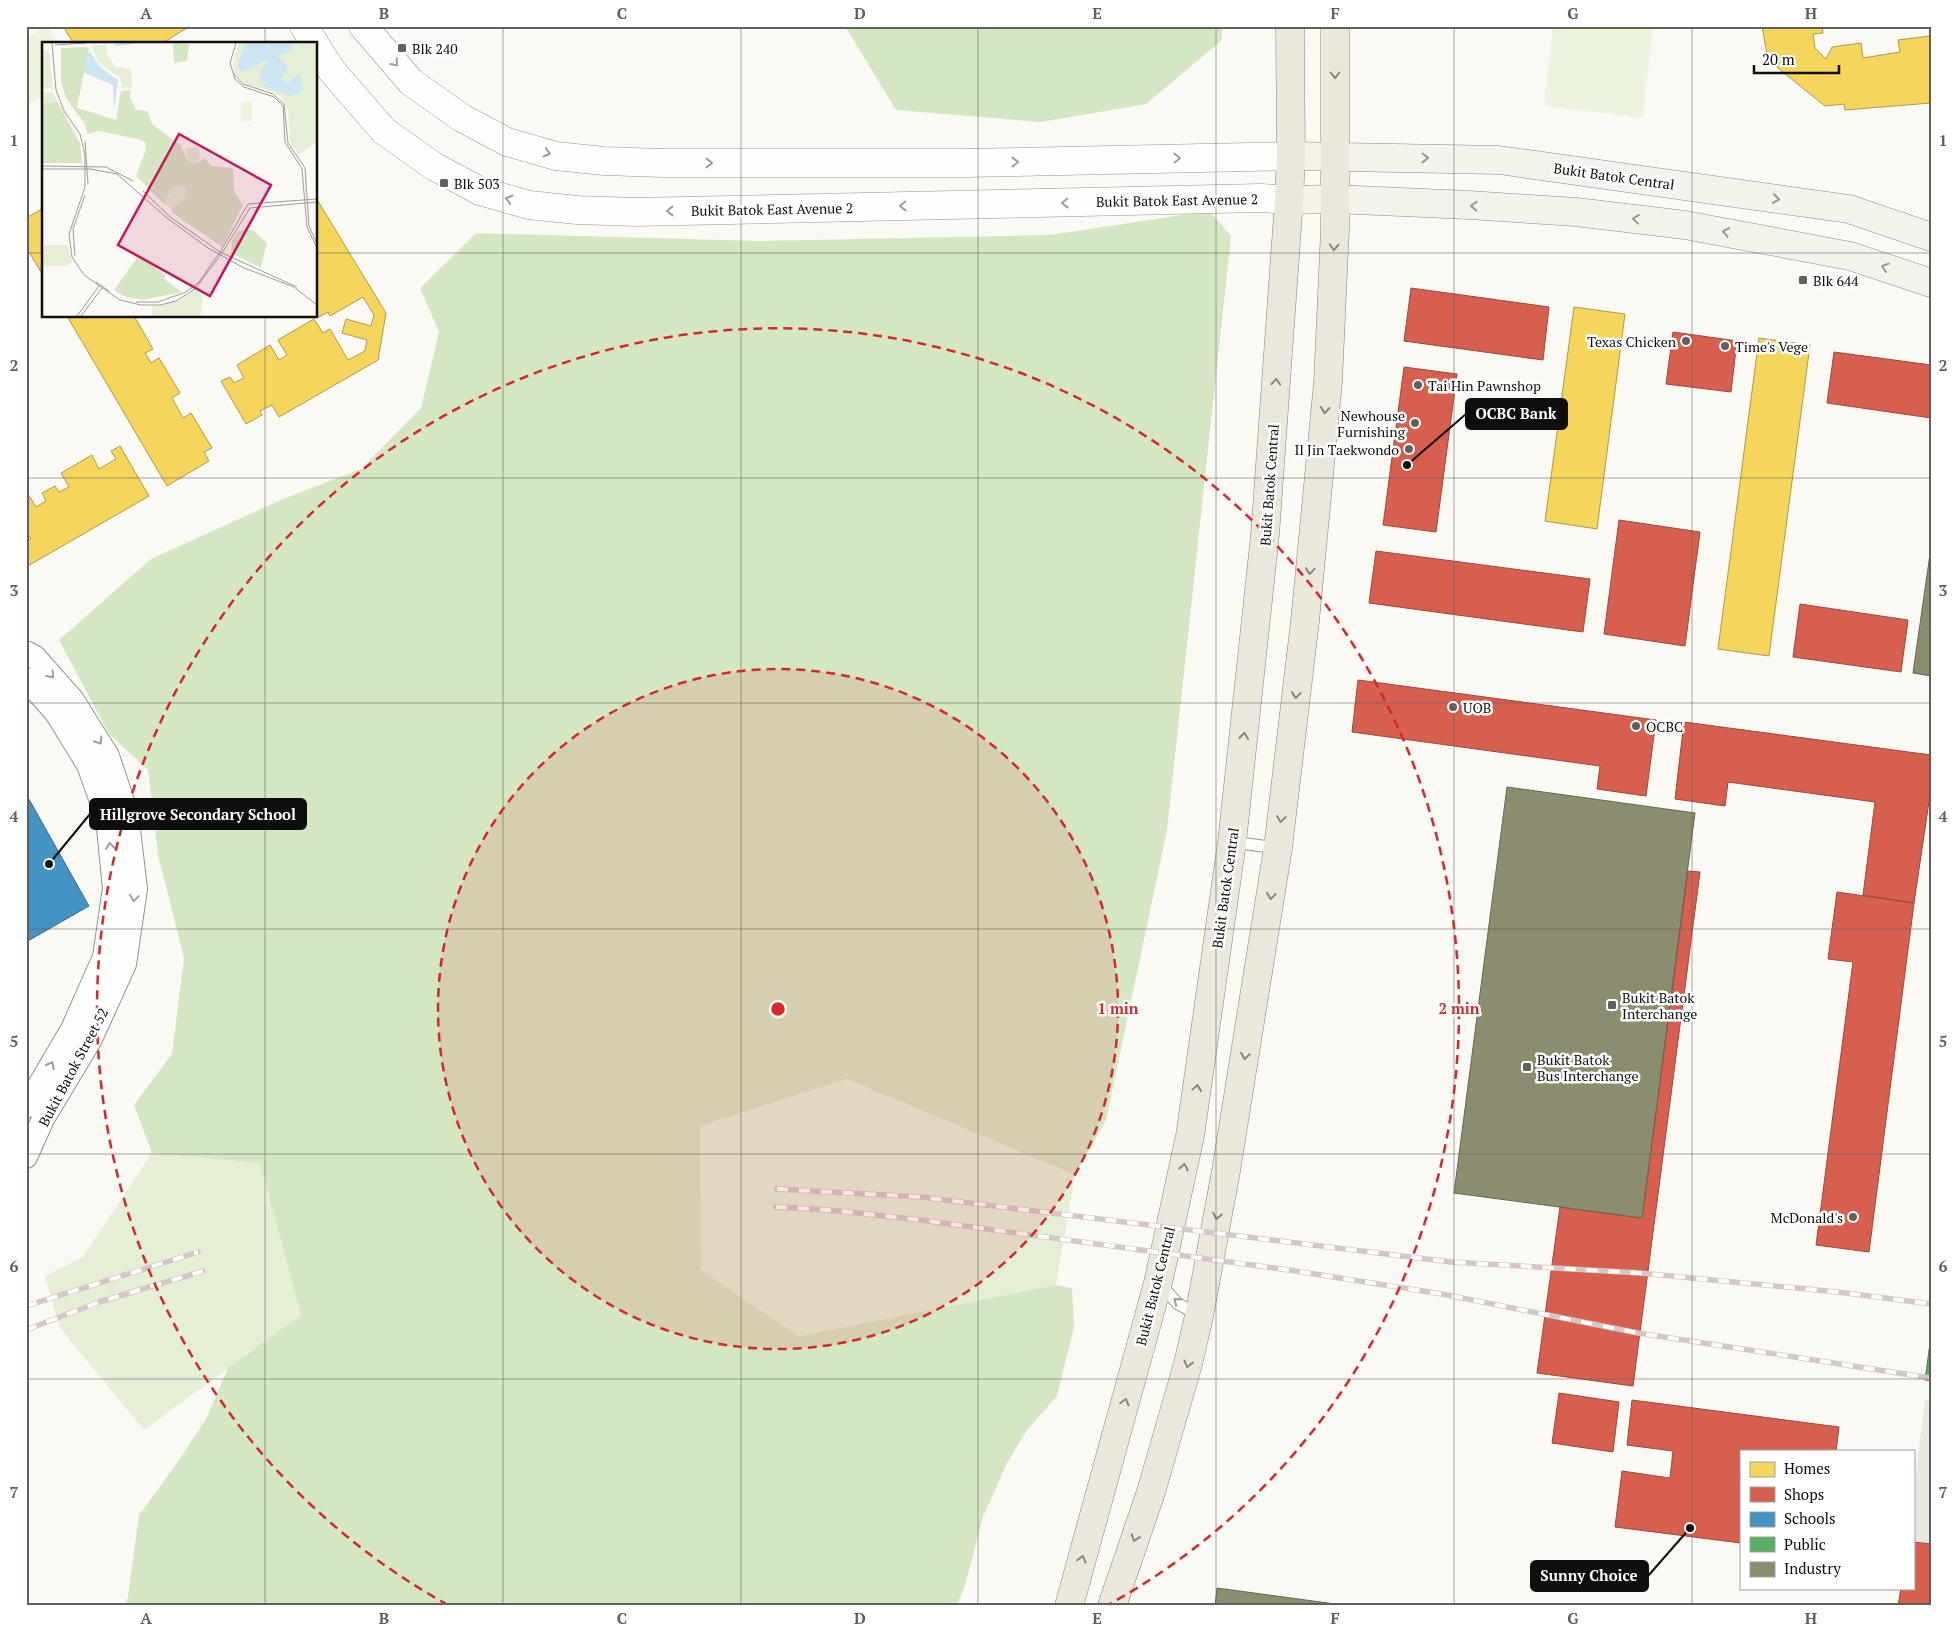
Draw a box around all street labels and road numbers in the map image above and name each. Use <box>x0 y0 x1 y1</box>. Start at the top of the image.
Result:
street label: Bukit Batok Central <box>1552 158 1676 194</box>
street label: Bukit Batok East Avenue 2 <box>1096 189 1258 211</box>
street label: Bukit Batok East Avenue 2 <box>691 198 853 220</box>
street label: Bukit Batok Central <box>1255 424 1283 546</box>
street label: Bukit Batok Central <box>1207 826 1243 950</box>
street label: Bukit Batok Street 52 <box>34 1004 112 1130</box>
street label: Bukit Batok Central <box>1131 1225 1179 1347</box>

